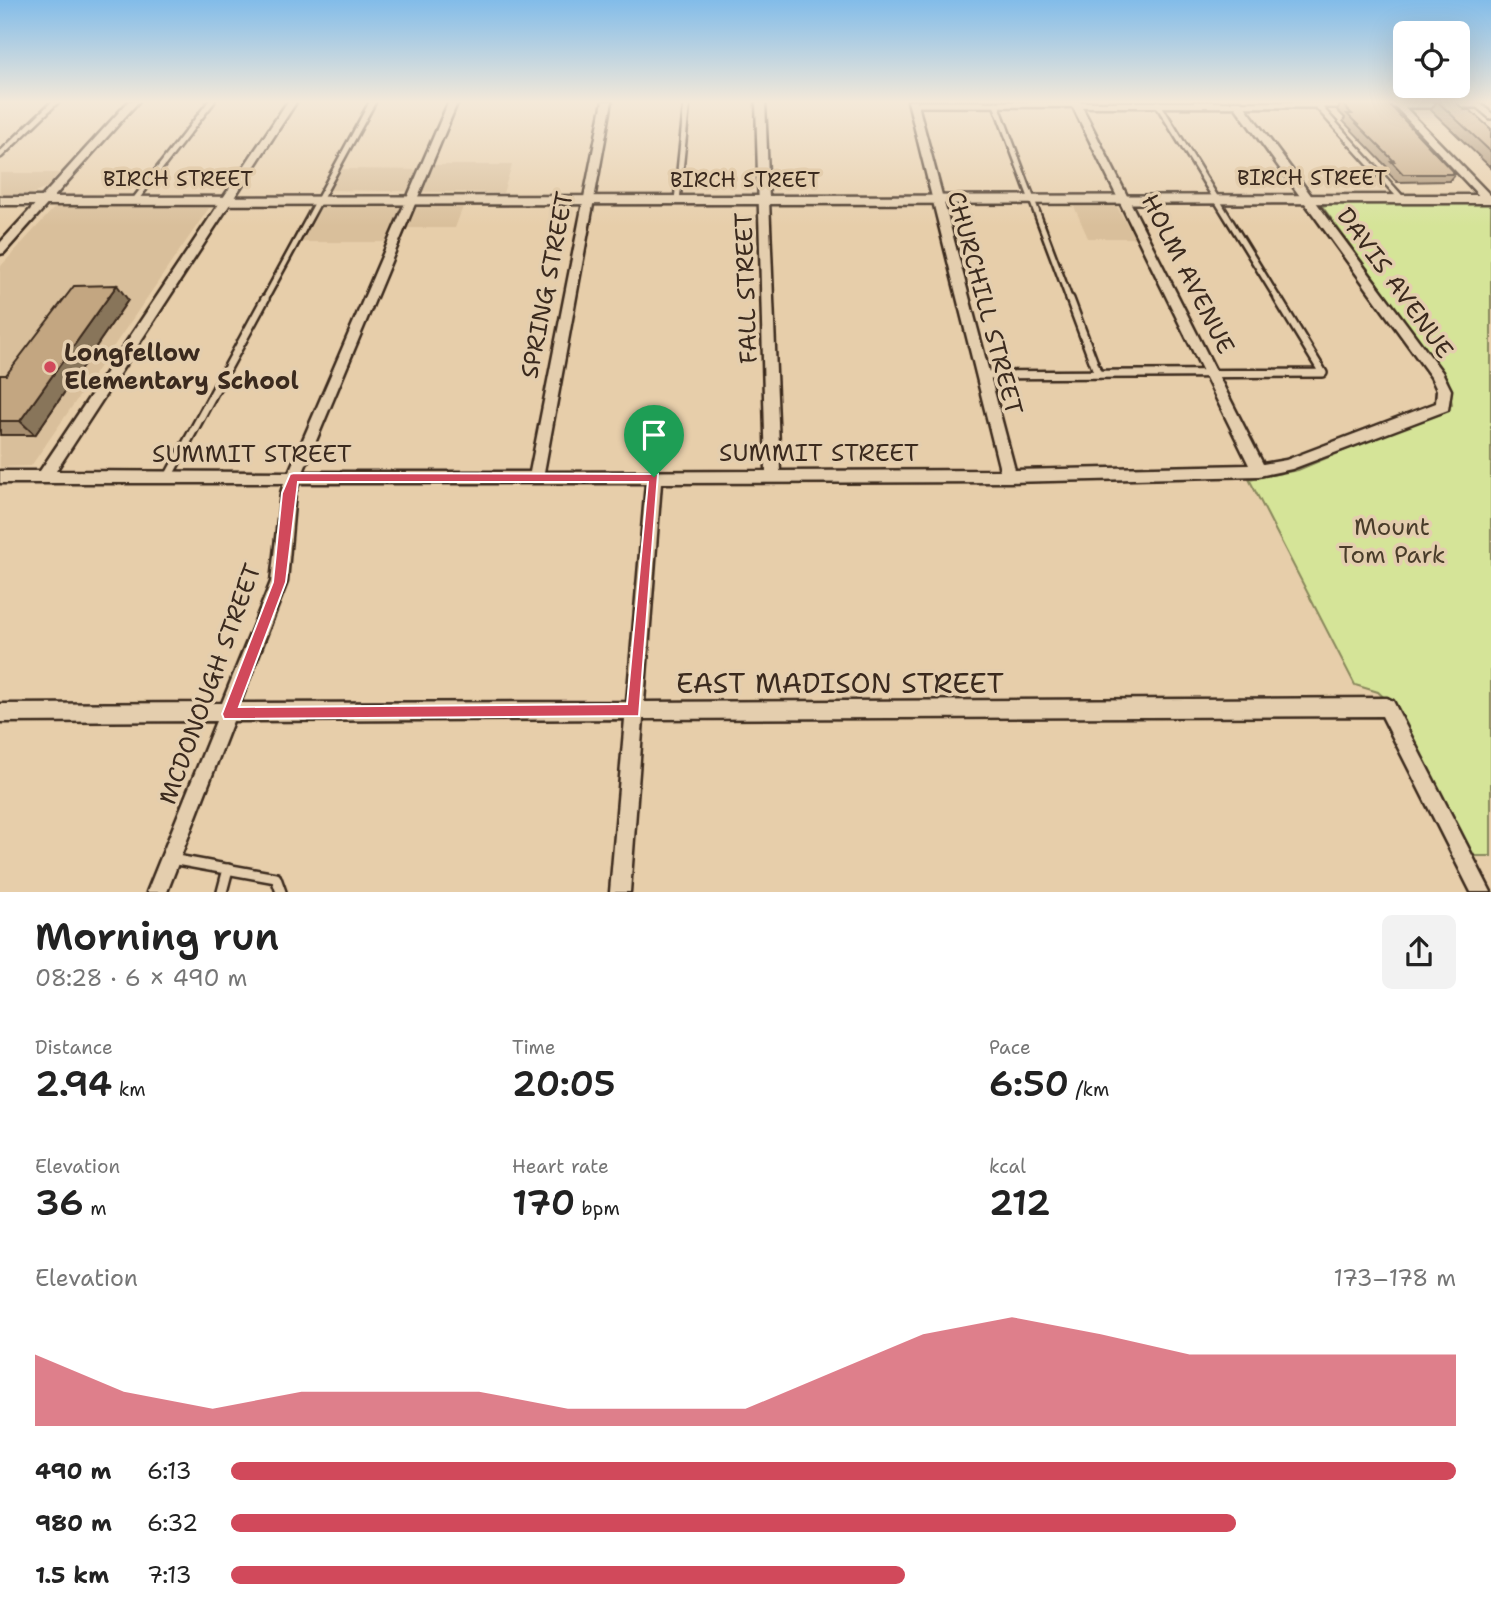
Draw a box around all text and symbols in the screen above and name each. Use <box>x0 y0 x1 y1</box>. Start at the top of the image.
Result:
map controls <box>1393 21 1470 98</box>
button: locate <box>1393 21 1470 98</box>
street label: BIRCH STREET <box>1237 164 1387 192</box>
street label: BIRCH STREET <box>103 165 253 193</box>
street label: BIRCH STREET <box>670 166 820 194</box>
street label: CHURCHILL STREET <box>940 188 1030 419</box>
street label: SPRING STREET <box>513 189 581 381</box>
street label: HOLM AVENUE <box>1134 189 1242 359</box>
street label: DAVIS AVENUE <box>1329 201 1461 365</box>
street label: FALL STREET <box>727 212 765 364</box>
place label: Longfellow Elementary School <box>64 337 299 397</box>
marker: Longfellow Elementary School <box>42 359 58 375</box>
pin <box>624 405 684 477</box>
icon: arrive <box>635 416 673 454</box>
street label: SUMMIT STREET <box>719 437 919 469</box>
street label: SUMMIT STREET <box>152 438 352 470</box>
park label: Mount Tom Park <box>1339 511 1445 571</box>
street label: MCDONOUGH STREET <box>152 559 269 809</box>
street label: EAST MADISON STREET <box>676 664 1004 702</box>
text: Morning run <box>35 911 279 962</box>
button: share <box>1382 915 1456 989</box>
text: 08:28 · 6 × 490 m <box>35 963 247 993</box>
text: Distance <box>35 1035 113 1060</box>
text: Time <box>512 1035 556 1060</box>
text: Pace <box>989 1035 1031 1060</box>
text: 2.94 <box>35 1060 112 1107</box>
text: 20:05 <box>512 1060 616 1107</box>
text: 6:50 <box>989 1060 1069 1107</box>
text: km <box>112 1077 146 1102</box>
text: /km <box>1069 1077 1110 1102</box>
text: Elevation <box>35 1154 120 1179</box>
text: Heart rate <box>512 1154 609 1179</box>
text: kcal <box>989 1154 1026 1179</box>
text: 36 <box>35 1179 84 1226</box>
text: 170 <box>512 1179 575 1226</box>
text: 212 <box>989 1179 1050 1226</box>
text: m <box>84 1196 107 1221</box>
text: bpm <box>575 1196 620 1221</box>
text: Elevation <box>35 1263 138 1293</box>
text: 173–178 m <box>1334 1263 1456 1293</box>
text: 490 m <box>35 1456 111 1486</box>
text: 6:13 <box>147 1456 192 1486</box>
text: 980 m <box>35 1508 112 1538</box>
text: 6:32 <box>147 1508 198 1538</box>
text: 1.5 km <box>35 1560 109 1590</box>
text: 7:13 <box>147 1560 192 1590</box>

